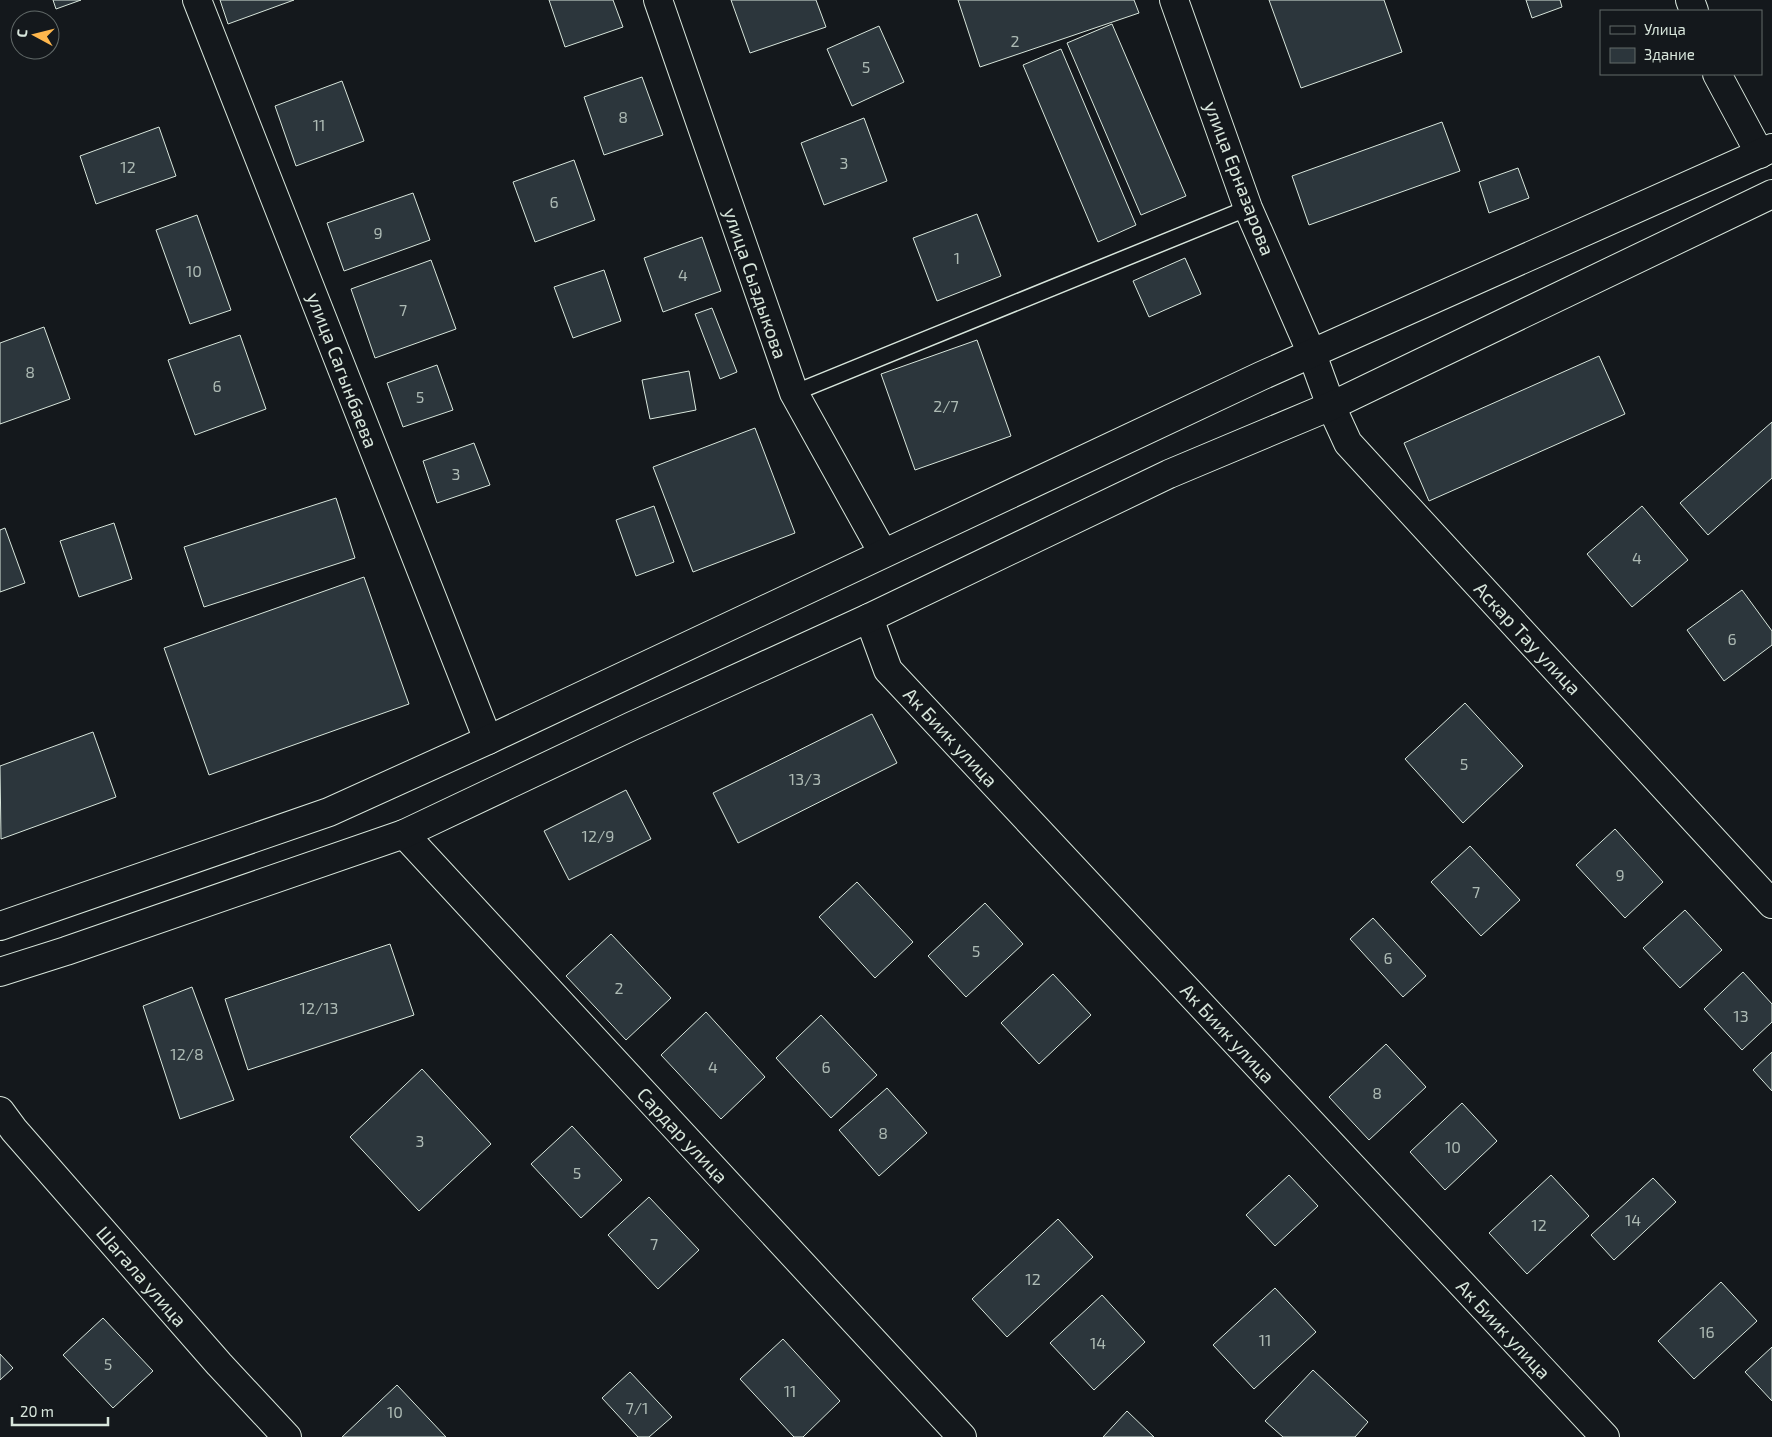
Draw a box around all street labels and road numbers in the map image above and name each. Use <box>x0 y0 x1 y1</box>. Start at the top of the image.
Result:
street label: улица Ерназарова <box>1199 98 1280 259</box>
street label: улица Сыздыкова <box>718 205 793 362</box>
street label: улица Сагынбаева <box>302 289 383 451</box>
street label: Аскар Тау улица <box>1469 577 1586 700</box>
street label: Ак Биик улица <box>898 683 1003 792</box>
street label: Ак Биик улица <box>1175 979 1280 1088</box>
street label: Сардар улица <box>632 1082 733 1188</box>
street label: Шагала улица <box>91 1221 192 1332</box>
street label: Ак Биик улица <box>1451 1275 1556 1384</box>

